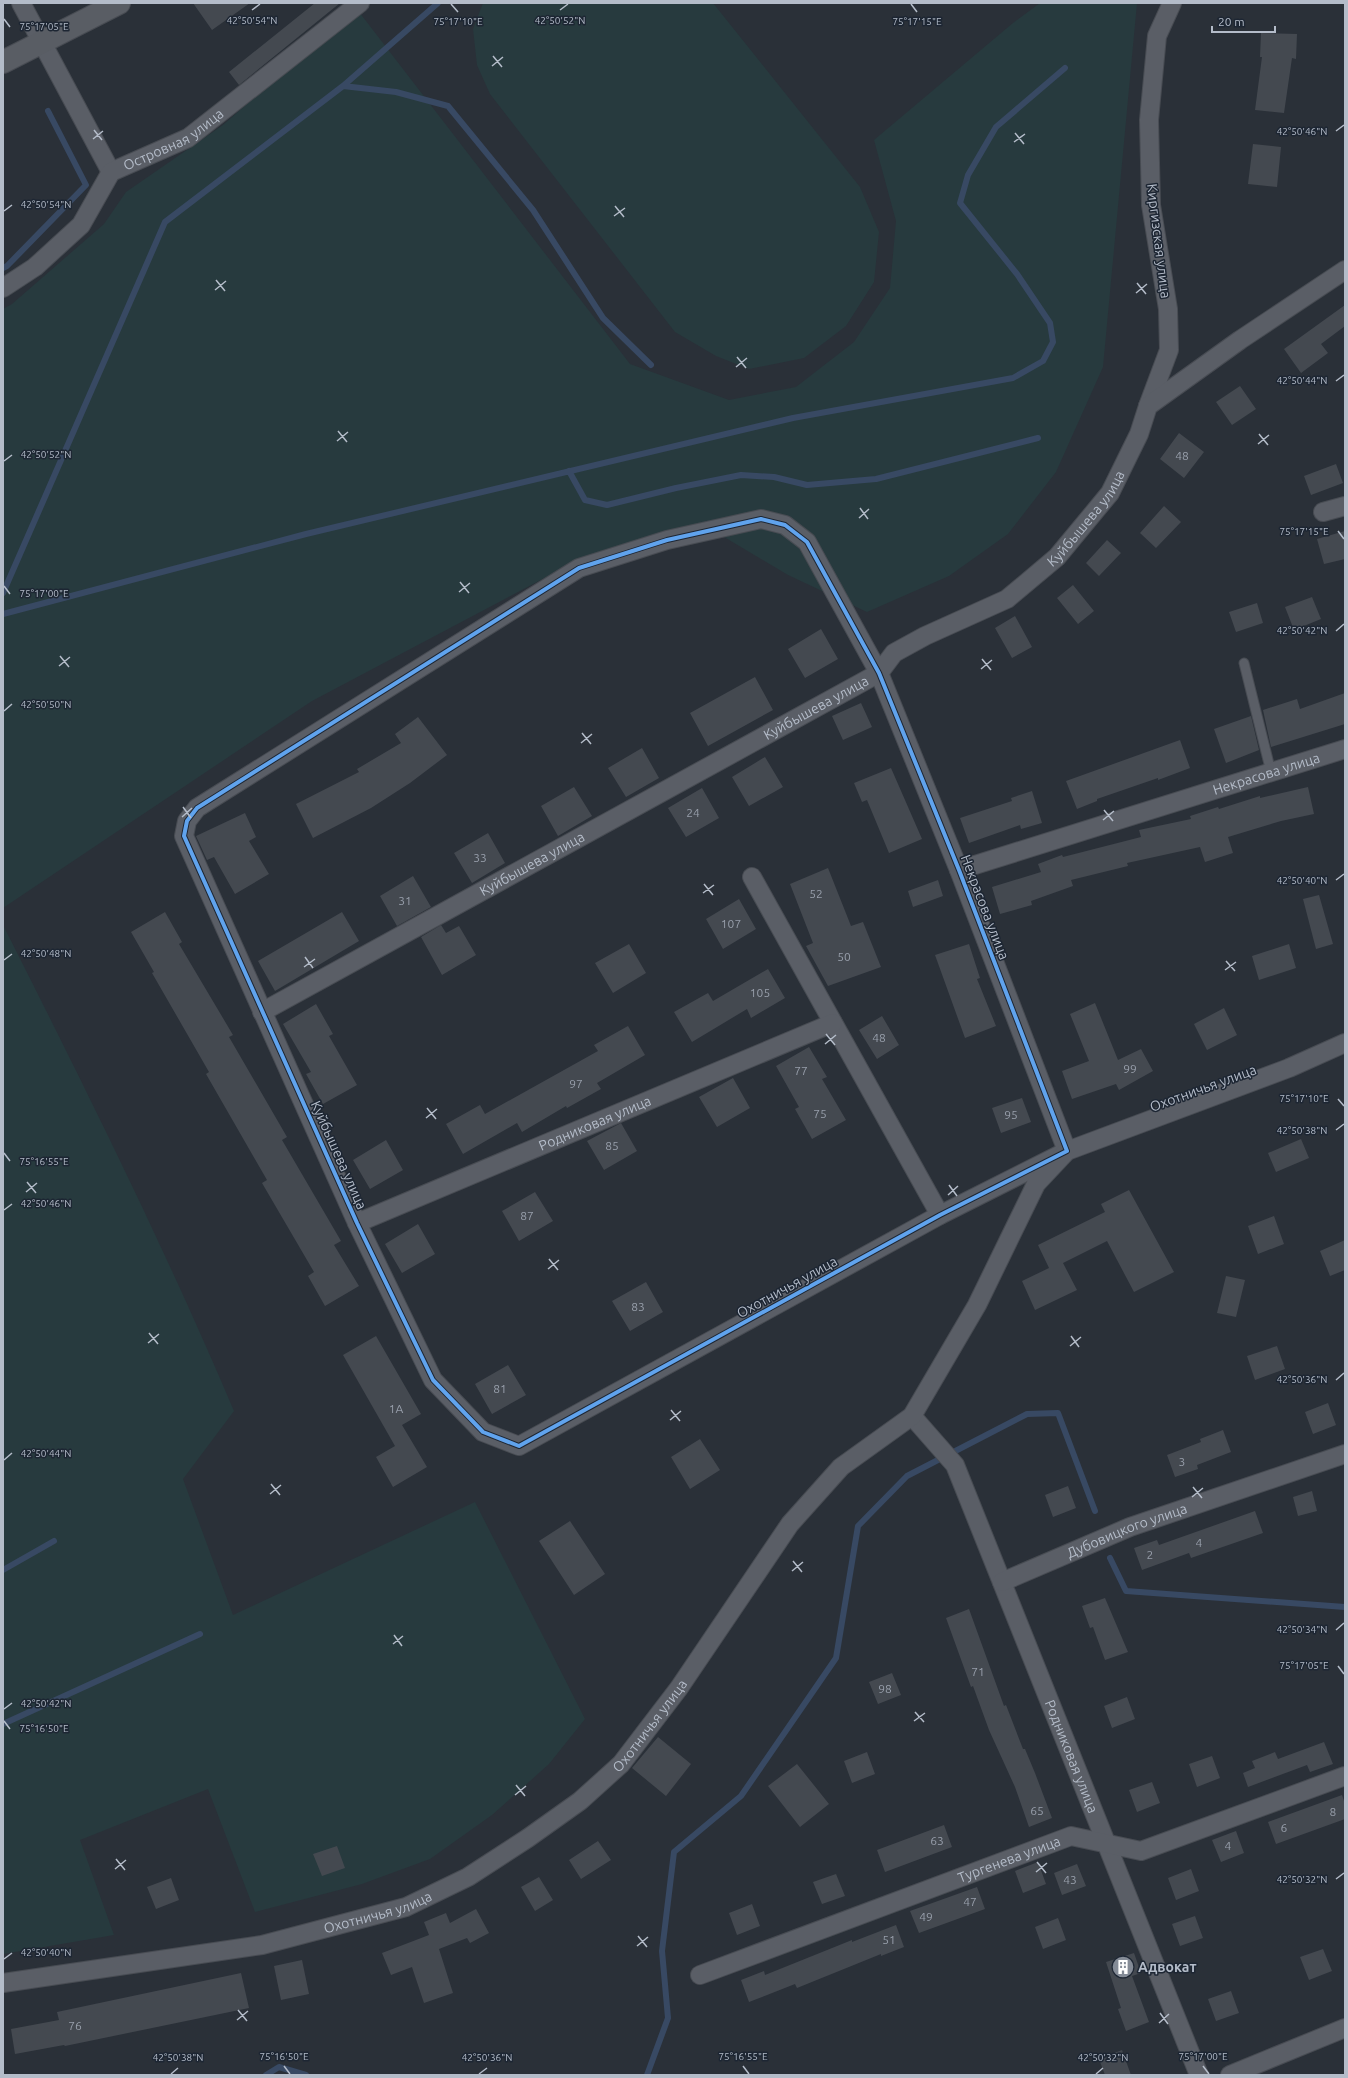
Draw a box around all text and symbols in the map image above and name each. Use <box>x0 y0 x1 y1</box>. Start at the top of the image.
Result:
scale bar <box>1212 8 1275 34</box>
text: 42°50'54"N <box>227 15 277 26</box>
text: 42°50'52"N <box>535 15 585 26</box>
text: 20 m <box>1218 15 1245 28</box>
text: 75°17'10"E <box>433 16 483 27</box>
text: 75°17'15"E <box>892 16 942 27</box>
text: 75°17'05"E <box>19 21 69 32</box>
street label: Островная улица <box>121 105 226 174</box>
text: 42°50'46"N <box>1277 126 1327 137</box>
street label: Киргизская улица <box>1144 183 1174 299</box>
text: 42°50'54"N <box>21 199 71 210</box>
text: 42°50'44"N <box>1277 375 1327 386</box>
text: 42°50'52"N <box>21 449 71 460</box>
house number: 48 <box>1175 449 1189 462</box>
street label: Куйбышева улица <box>1044 468 1128 570</box>
text: 75°17'15"E <box>1279 526 1329 537</box>
text: 75°17'00"E <box>19 588 69 599</box>
text: 42°50'42"N <box>1277 625 1327 636</box>
street label: Куйбышева улица <box>761 672 871 743</box>
text: 42°50'50"N <box>21 699 71 710</box>
street label: Некрасова улица <box>1211 749 1322 798</box>
house number: 24 <box>686 806 700 819</box>
street label: Куйбышева улица <box>477 828 587 899</box>
house number: 33 <box>473 851 487 864</box>
street label: Некрасова улица <box>958 852 1012 962</box>
text: 42°50'40"N <box>1277 875 1327 886</box>
house number: 52 <box>809 887 823 900</box>
house number: 31 <box>398 894 412 907</box>
house number: 107 <box>721 917 741 930</box>
text: 42°50'48"N <box>21 948 71 959</box>
house number: 50 <box>837 950 851 963</box>
house number: 105 <box>750 986 770 999</box>
house number: 48 <box>872 1031 886 1044</box>
street label: Охотничья улица <box>1148 1061 1258 1115</box>
house number: 99 <box>1123 1062 1137 1075</box>
house number: 77 <box>794 1064 808 1077</box>
house number: 97 <box>569 1077 583 1090</box>
street label: Родниковая улица <box>536 1092 653 1154</box>
text: 75°17'10"E <box>1279 1093 1329 1104</box>
street label: Куйбышева улица <box>308 1098 370 1212</box>
house number: 75 <box>813 1107 827 1120</box>
house number: 95 <box>1004 1108 1018 1121</box>
text: 42°50'38"N <box>1277 1125 1327 1136</box>
house number: 85 <box>605 1139 619 1152</box>
text: 75°16'55"E <box>19 1156 69 1167</box>
text: 42°50'46"N <box>21 1198 71 1209</box>
house number: 87 <box>520 1209 534 1222</box>
street label: Охотничья улица <box>734 1253 840 1321</box>
house number: 83 <box>631 1300 645 1313</box>
text: 42°50'36"N <box>1277 1374 1327 1385</box>
house number: 81 <box>493 1382 507 1395</box>
house number: 1А <box>389 1402 403 1415</box>
text: 42°50'44"N <box>21 1448 71 1459</box>
house number: 3 <box>1179 1455 1185 1468</box>
street label: Дубовицкого улица <box>1064 1500 1189 1561</box>
house number: 4 <box>1196 1536 1203 1549</box>
house number: 2 <box>1147 1548 1153 1561</box>
text: 42°50'34"N <box>1277 1624 1327 1635</box>
text: 75°17'05"E <box>1279 1660 1329 1671</box>
house number: 71 <box>971 1665 985 1678</box>
street label: Охотничья улица <box>609 1677 690 1776</box>
house number: 98 <box>878 1682 892 1695</box>
text: 42°50'42"N <box>21 1698 71 1709</box>
street label: Родниковая улица <box>1042 1698 1101 1815</box>
text: 75°16'50"E <box>19 1723 69 1734</box>
house number: 65 <box>1030 1804 1044 1817</box>
house number: 8 <box>1330 1805 1337 1818</box>
house number: 6 <box>1281 1821 1288 1834</box>
street label: Тургенева улица <box>955 1833 1063 1886</box>
house number: 63 <box>930 1834 944 1847</box>
house number: 4 <box>1225 1839 1232 1852</box>
house number: 43 <box>1063 1873 1077 1886</box>
text: 42°50'32"N <box>1277 1874 1327 1885</box>
street label: Охотничья улица <box>322 1888 434 1936</box>
house number: 47 <box>963 1895 977 1908</box>
house number: 49 <box>919 1910 933 1923</box>
house number: 51 <box>882 1933 896 1946</box>
text: 42°50'40"N <box>21 1947 71 1958</box>
building icon: Адвокат <box>1110 1954 1136 1980</box>
place label: Адвокат <box>1138 1959 1196 1975</box>
house number: 76 <box>68 2019 82 2032</box>
text: 75°16'50"E <box>259 2051 309 2062</box>
text: 75°16'55"E <box>718 2051 768 2062</box>
text: 75°17'00"E <box>1178 2051 1228 2062</box>
text: 42°50'38"N <box>153 2052 203 2063</box>
text: 42°50'36"N <box>462 2052 512 2063</box>
text: 42°50'32"N <box>1078 2052 1128 2063</box>

